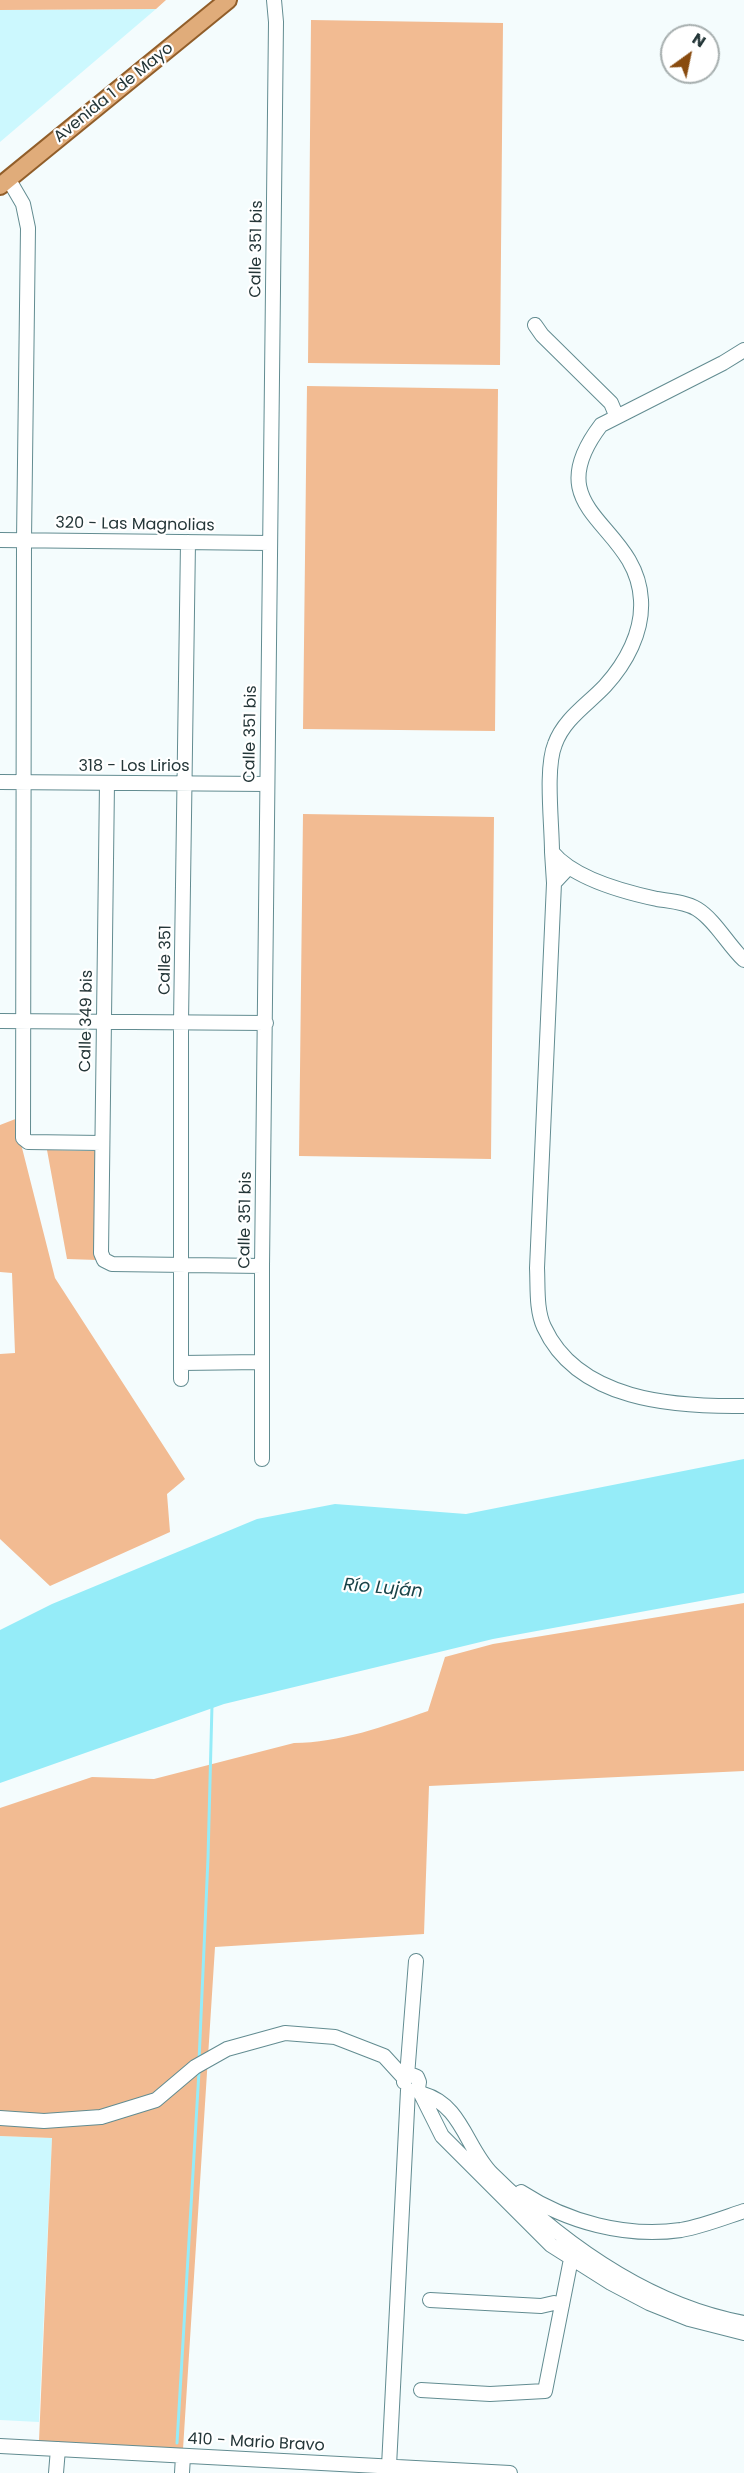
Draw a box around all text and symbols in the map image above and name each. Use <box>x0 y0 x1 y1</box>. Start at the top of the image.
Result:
north arrow <box>660 24 720 84</box>
text: N <box>688 27 710 53</box>
street label: Avenida 1 de Mayo <box>50 39 178 147</box>
street label: Calle 351 bis <box>247 200 267 298</box>
street label: 320 - Las Magnolias <box>55 514 215 536</box>
street label: Calle 351 bis <box>241 685 261 783</box>
street label: 318 - Los Lirios <box>78 757 190 777</box>
street label: Calle 351 <box>156 925 176 995</box>
street label: Calle 349 bis <box>77 970 97 1072</box>
street label: Calle 351 bis <box>236 1171 256 1269</box>
water label: Río Luján <box>342 1575 424 1603</box>
street label: 410 - Mario Bravo <box>187 2430 325 2456</box>

